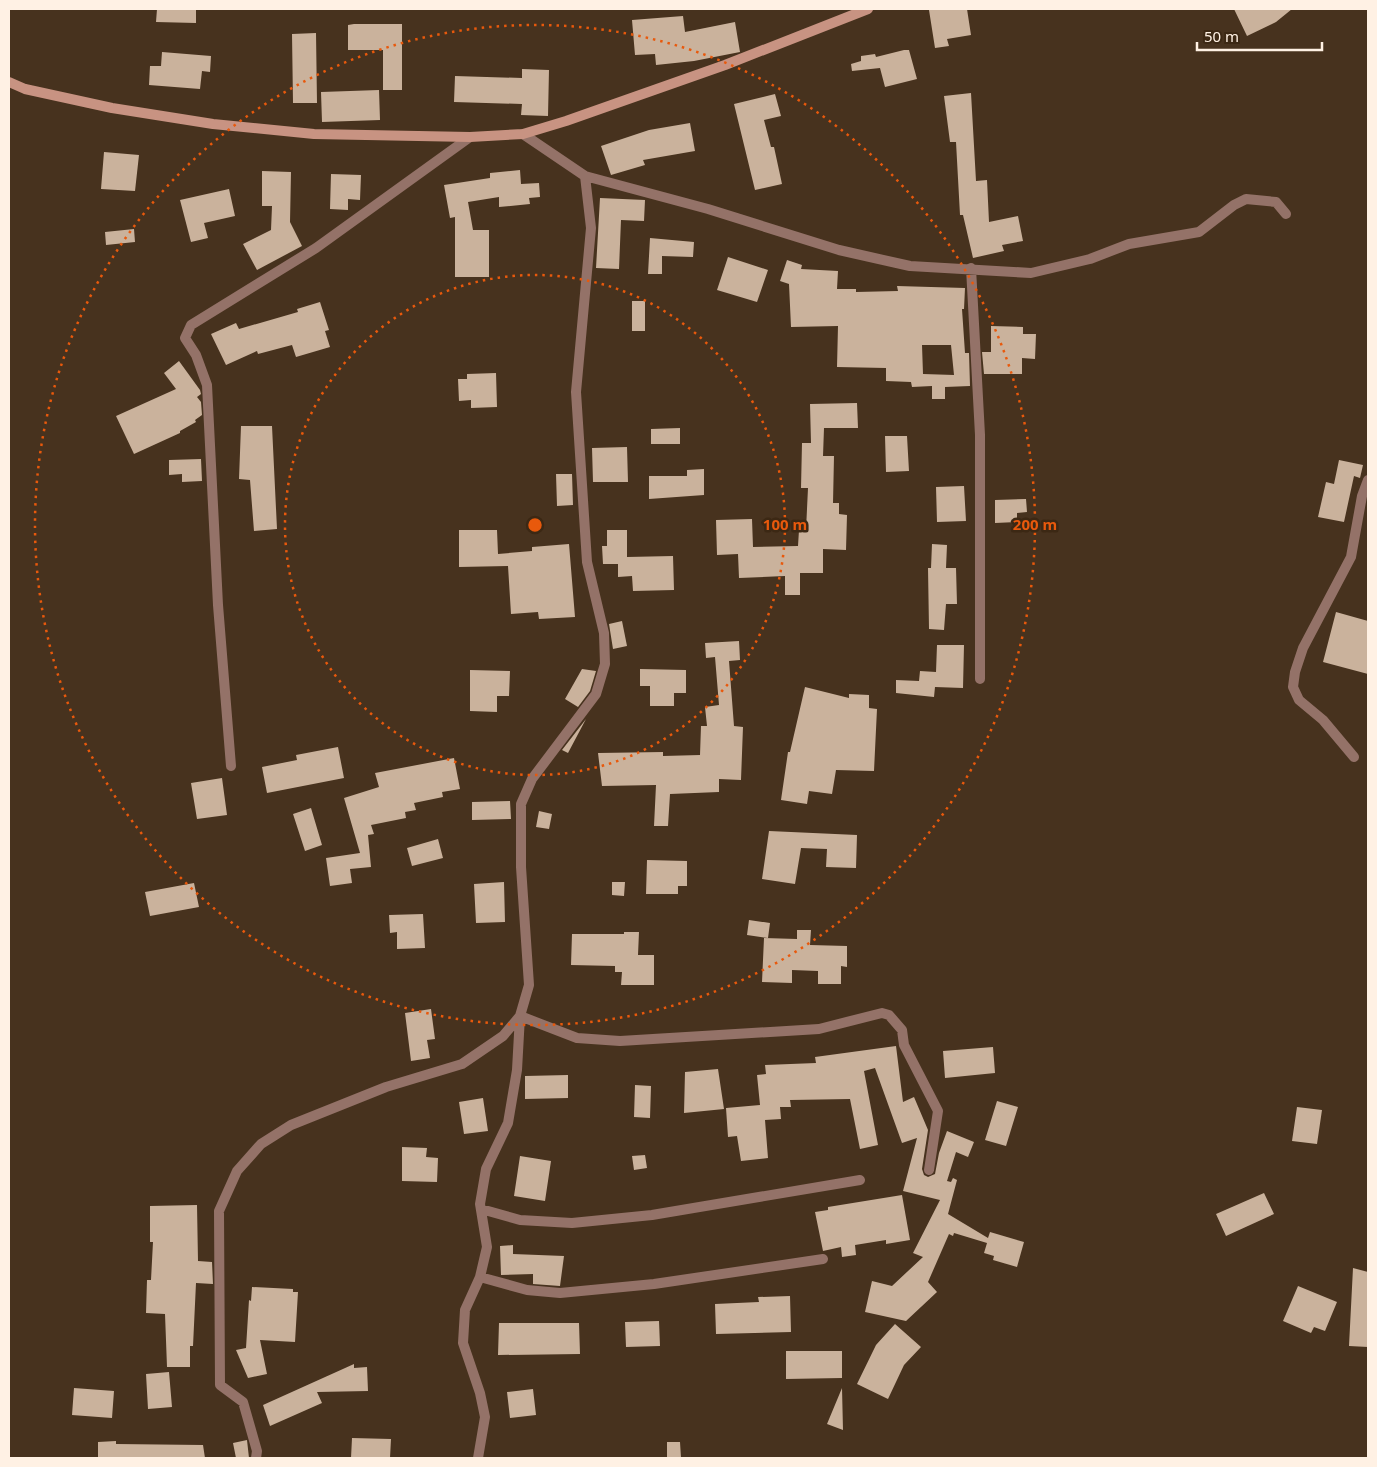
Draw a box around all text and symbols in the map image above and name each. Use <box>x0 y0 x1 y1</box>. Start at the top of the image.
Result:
scale bar <box>1197 20 1322 52</box>
text: 50 m <box>1204 26 1239 46</box>
text: 100 m <box>763 514 807 534</box>
text: 200 m <box>1013 514 1057 534</box>
centre of rings <box>526 516 544 534</box>

